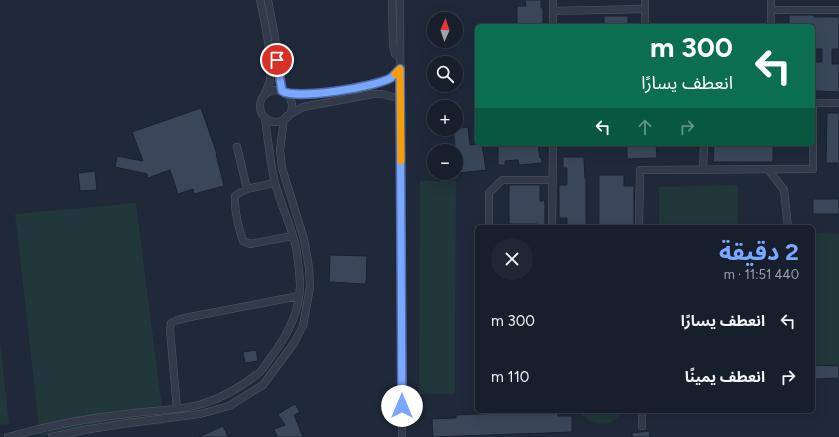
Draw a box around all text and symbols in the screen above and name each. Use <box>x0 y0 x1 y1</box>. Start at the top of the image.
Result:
north arrow <box>427 12 463 48</box>
map controls <box>427 12 463 180</box>
text: 300 m <box>650 30 733 64</box>
icon: left <box>747 40 799 92</box>
pin <box>260 43 294 77</box>
icon: arrive <box>266 49 288 71</box>
button: search <box>427 56 463 92</box>
text: انعطف يسارًا <box>641 72 733 94</box>
button: + <box>427 100 463 136</box>
icon: left <box>592 116 614 138</box>
icon: ahead <box>634 116 656 138</box>
icon: right <box>676 116 698 138</box>
button: − <box>427 144 463 180</box>
text: 2 دقيقة <box>719 237 799 266</box>
button: close <box>491 238 533 280</box>
text: 440 m · 11:51 <box>724 267 799 282</box>
icon: left <box>777 310 799 332</box>
text: 300 m <box>491 312 535 330</box>
text: انعطف يسارًا <box>681 312 765 330</box>
icon: right <box>777 366 799 388</box>
text: 110 m <box>491 368 530 386</box>
text: انعطف يمينًا <box>685 368 765 386</box>
position arrow <box>381 385 423 427</box>

